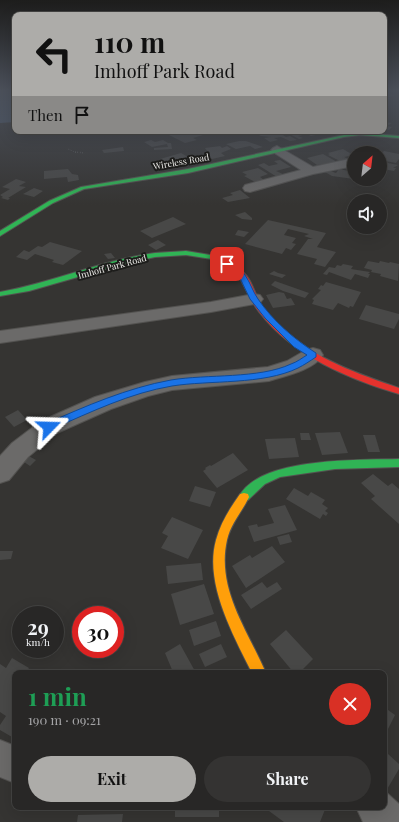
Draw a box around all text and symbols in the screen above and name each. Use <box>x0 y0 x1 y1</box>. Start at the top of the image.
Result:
text: 110 m <box>94 23 165 60</box>
icon: left <box>28 28 80 80</box>
text: Imhoff Park Road <box>94 59 235 83</box>
icon: arrive <box>71 104 93 126</box>
text: Then <box>28 105 63 125</box>
north arrow <box>347 146 387 186</box>
map controls <box>347 146 387 234</box>
street label: Wireless Road <box>151 150 211 172</box>
button: sound <box>347 194 387 234</box>
pin <box>210 247 244 281</box>
street label: Imhoff Park Road <box>76 251 148 281</box>
icon: arrive <box>216 253 238 275</box>
position arrow <box>28 406 70 448</box>
speed limit sign: 30 <box>72 606 124 658</box>
text: 29 <box>27 613 49 640</box>
text: km/h <box>26 635 50 649</box>
text: 1 min <box>28 680 87 712</box>
button: close <box>329 683 371 725</box>
text: 190 m · 09:21 <box>28 711 101 728</box>
button: Exit <box>28 756 196 802</box>
button: Share <box>204 756 371 802</box>

